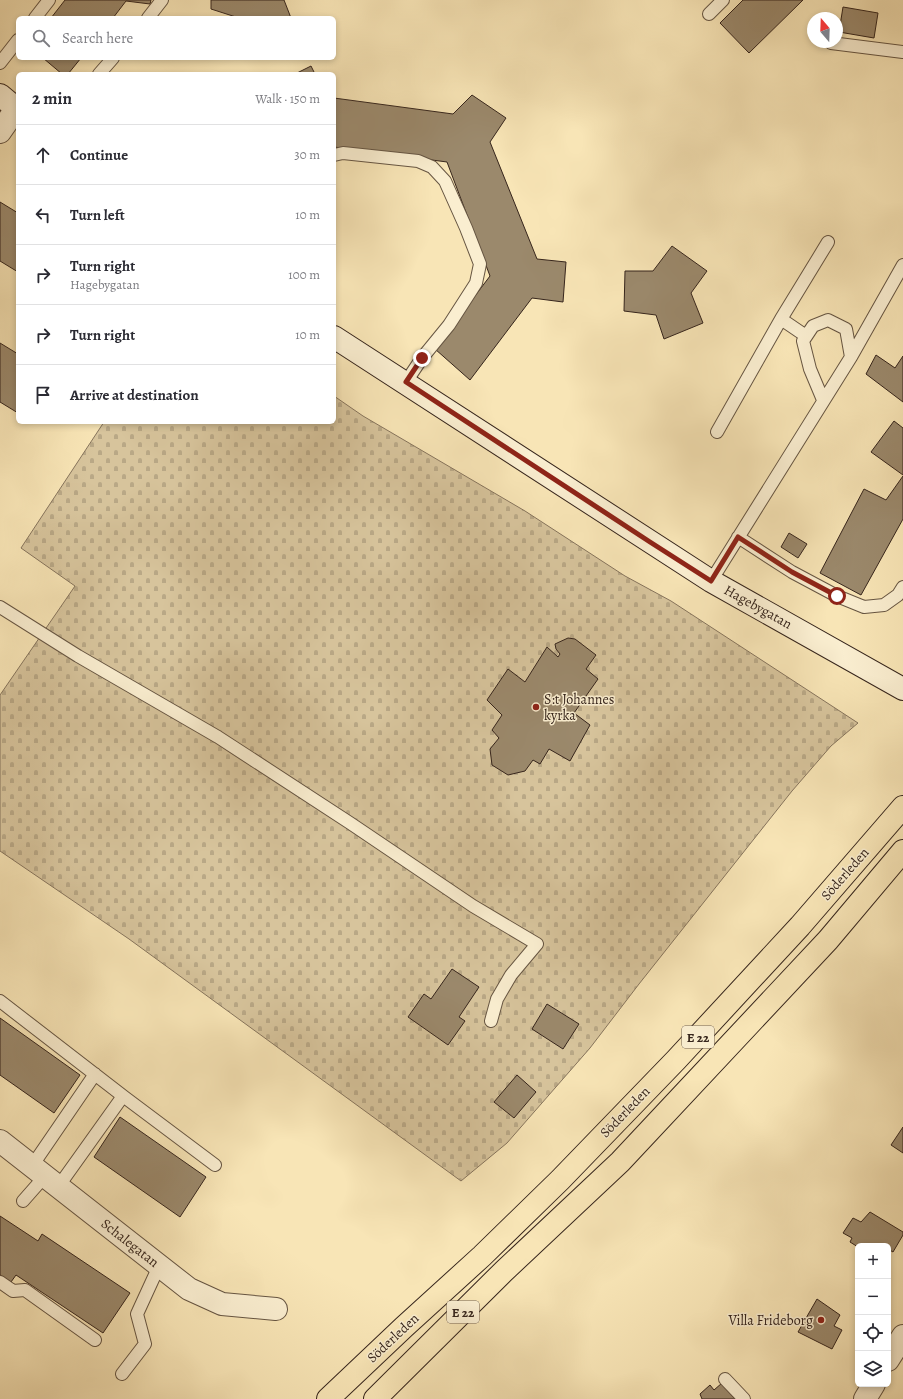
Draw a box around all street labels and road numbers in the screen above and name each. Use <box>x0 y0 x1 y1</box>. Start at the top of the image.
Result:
street label: Hagebygatan <box>721 580 796 634</box>
street label: Söderleden <box>817 843 874 905</box>
road number: E 22 <box>682 1026 714 1048</box>
street label: Söderleden <box>596 1082 654 1142</box>
street label: Schalegatan <box>97 1214 163 1272</box>
road number: E 22 <box>447 1301 479 1323</box>
street label: Söderleden <box>363 1309 423 1367</box>

